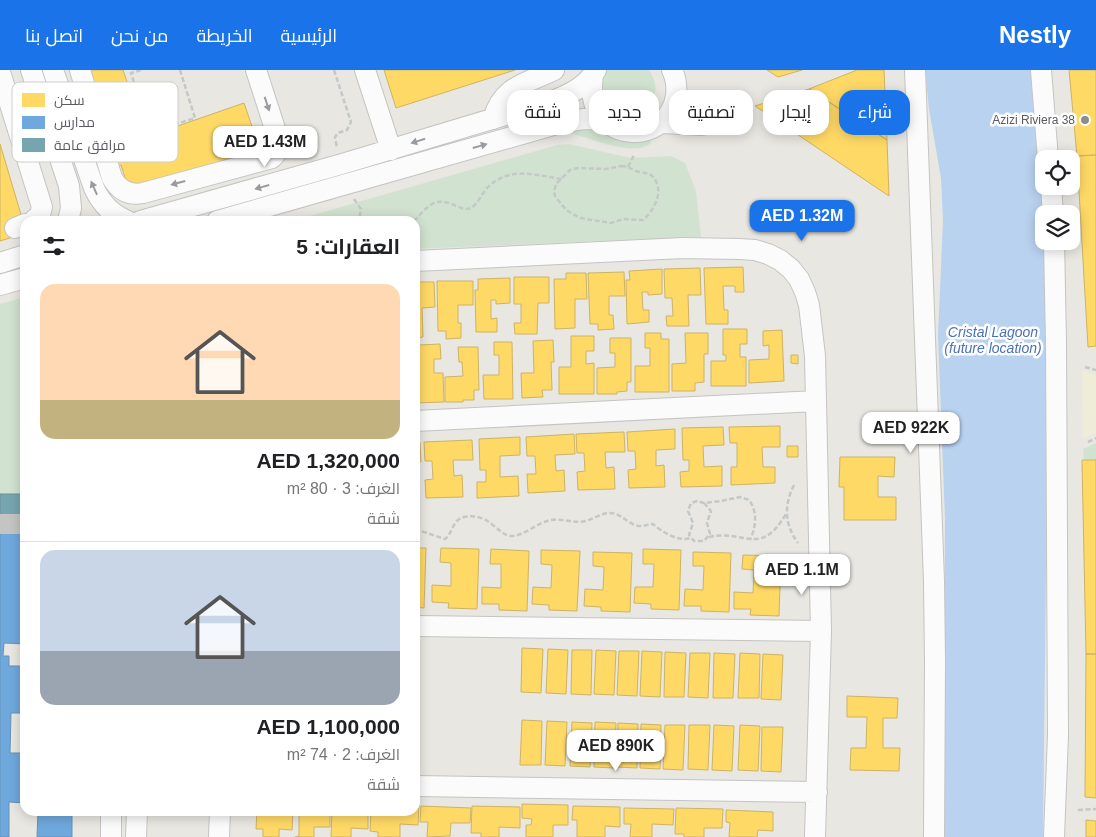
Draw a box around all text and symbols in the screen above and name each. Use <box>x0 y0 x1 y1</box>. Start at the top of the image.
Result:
text: Nestly <box>999 21 1071 48</box>
text: اتصل بنا <box>25 26 83 46</box>
text: من نحن <box>111 26 168 46</box>
text: الخريطة <box>196 26 253 46</box>
text: الرئيسية <box>281 26 337 46</box>
legend <box>12 82 178 162</box>
chip: شقة <box>507 90 579 135</box>
chip: جديد <box>589 90 659 135</box>
chip: تصفية <box>669 90 753 135</box>
chip: إيجار <box>763 90 829 135</box>
chip: شراء <box>839 90 910 135</box>
text: سكن <box>54 92 85 108</box>
one-way arrow <box>264 97 271 112</box>
place label: Azizi Riviera 38 <box>992 113 1075 127</box>
text: مدارس <box>54 114 95 130</box>
marker: Azizi Riviera 38 <box>1079 114 1091 126</box>
pin: AED 1.43M <box>208 126 322 168</box>
text: AED 1.43M <box>224 133 306 150</box>
text: مرافق عامة <box>54 137 125 154</box>
one-way arrow <box>411 138 426 146</box>
one-way arrow <box>472 141 487 149</box>
map controls <box>1035 150 1080 250</box>
button: locate <box>1035 150 1080 195</box>
one-way arrow <box>171 179 186 187</box>
one-way arrow <box>90 181 98 195</box>
one-way arrow <box>254 183 269 191</box>
pin: AED 1.32M <box>745 200 859 242</box>
button: layers <box>1035 205 1080 250</box>
text: AED 1.32M <box>761 207 843 224</box>
icon: filters <box>40 232 68 260</box>
text: العقارات: 5 <box>296 235 400 258</box>
icon: home <box>175 317 265 407</box>
water label: Cristal Lagoon (future location) <box>944 324 1042 356</box>
pin: AED 922K <box>859 412 963 454</box>
text: AED 922K <box>873 419 949 436</box>
text: AED 1,320,000 <box>256 449 400 472</box>
text: الغرف: 3 · 80 m² <box>287 480 400 497</box>
text: شقة <box>367 510 400 527</box>
pin: AED 1.1M <box>750 554 854 596</box>
text: AED 1.1M <box>765 561 839 578</box>
icon: home <box>175 582 265 672</box>
text: AED 1,100,000 <box>256 715 400 738</box>
pin: AED 890K <box>564 730 668 772</box>
text: AED 890K <box>578 737 654 754</box>
text: الغرف: 2 · 74 m² <box>287 746 400 763</box>
text: شقة <box>367 776 400 793</box>

